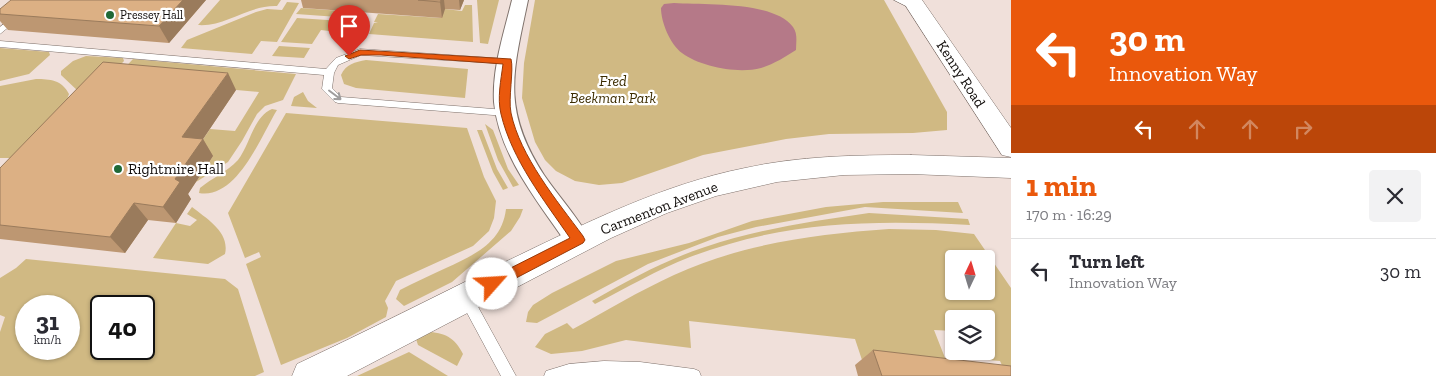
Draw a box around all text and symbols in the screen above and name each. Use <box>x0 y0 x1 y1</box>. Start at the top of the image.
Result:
pin <box>328 5 370 56</box>
place label: Pressey Hall <box>120 8 183 22</box>
marker: Pressey Hall <box>104 9 116 21</box>
icon: arrive <box>335 12 363 40</box>
text: 30 m <box>1109 18 1185 60</box>
icon: left <box>1026 20 1091 85</box>
street label: Kenny Road <box>933 37 990 111</box>
text: Innovation Way <box>1109 60 1258 87</box>
park label: Fred Beekman Park <box>570 72 657 107</box>
one-way arrow <box>328 89 341 100</box>
icon: left <box>1130 115 1158 143</box>
icon: ahead <box>1183 115 1211 143</box>
icon: ahead <box>1236 115 1264 143</box>
icon: right <box>1289 115 1317 143</box>
place label: Rightmire Hall <box>128 160 224 178</box>
marker: Rightmire Hall <box>112 163 124 175</box>
text: 1 min <box>1026 168 1097 204</box>
button: close <box>1369 170 1421 222</box>
street label: Carmenton Avenue <box>598 177 720 239</box>
text: 170 m · 16:29 <box>1026 205 1112 224</box>
north arrow <box>945 250 995 300</box>
map controls <box>945 250 995 360</box>
text: Turn left <box>1069 250 1144 273</box>
position arrow <box>465 257 517 309</box>
icon: left <box>1026 257 1054 285</box>
text: 30 m <box>1380 260 1421 283</box>
text: Innovation Way <box>1069 273 1177 292</box>
speed limit sign: 40 <box>90 295 155 360</box>
text: 31 <box>36 306 59 336</box>
button: layers <box>945 310 995 360</box>
text: km/h <box>34 333 61 347</box>

